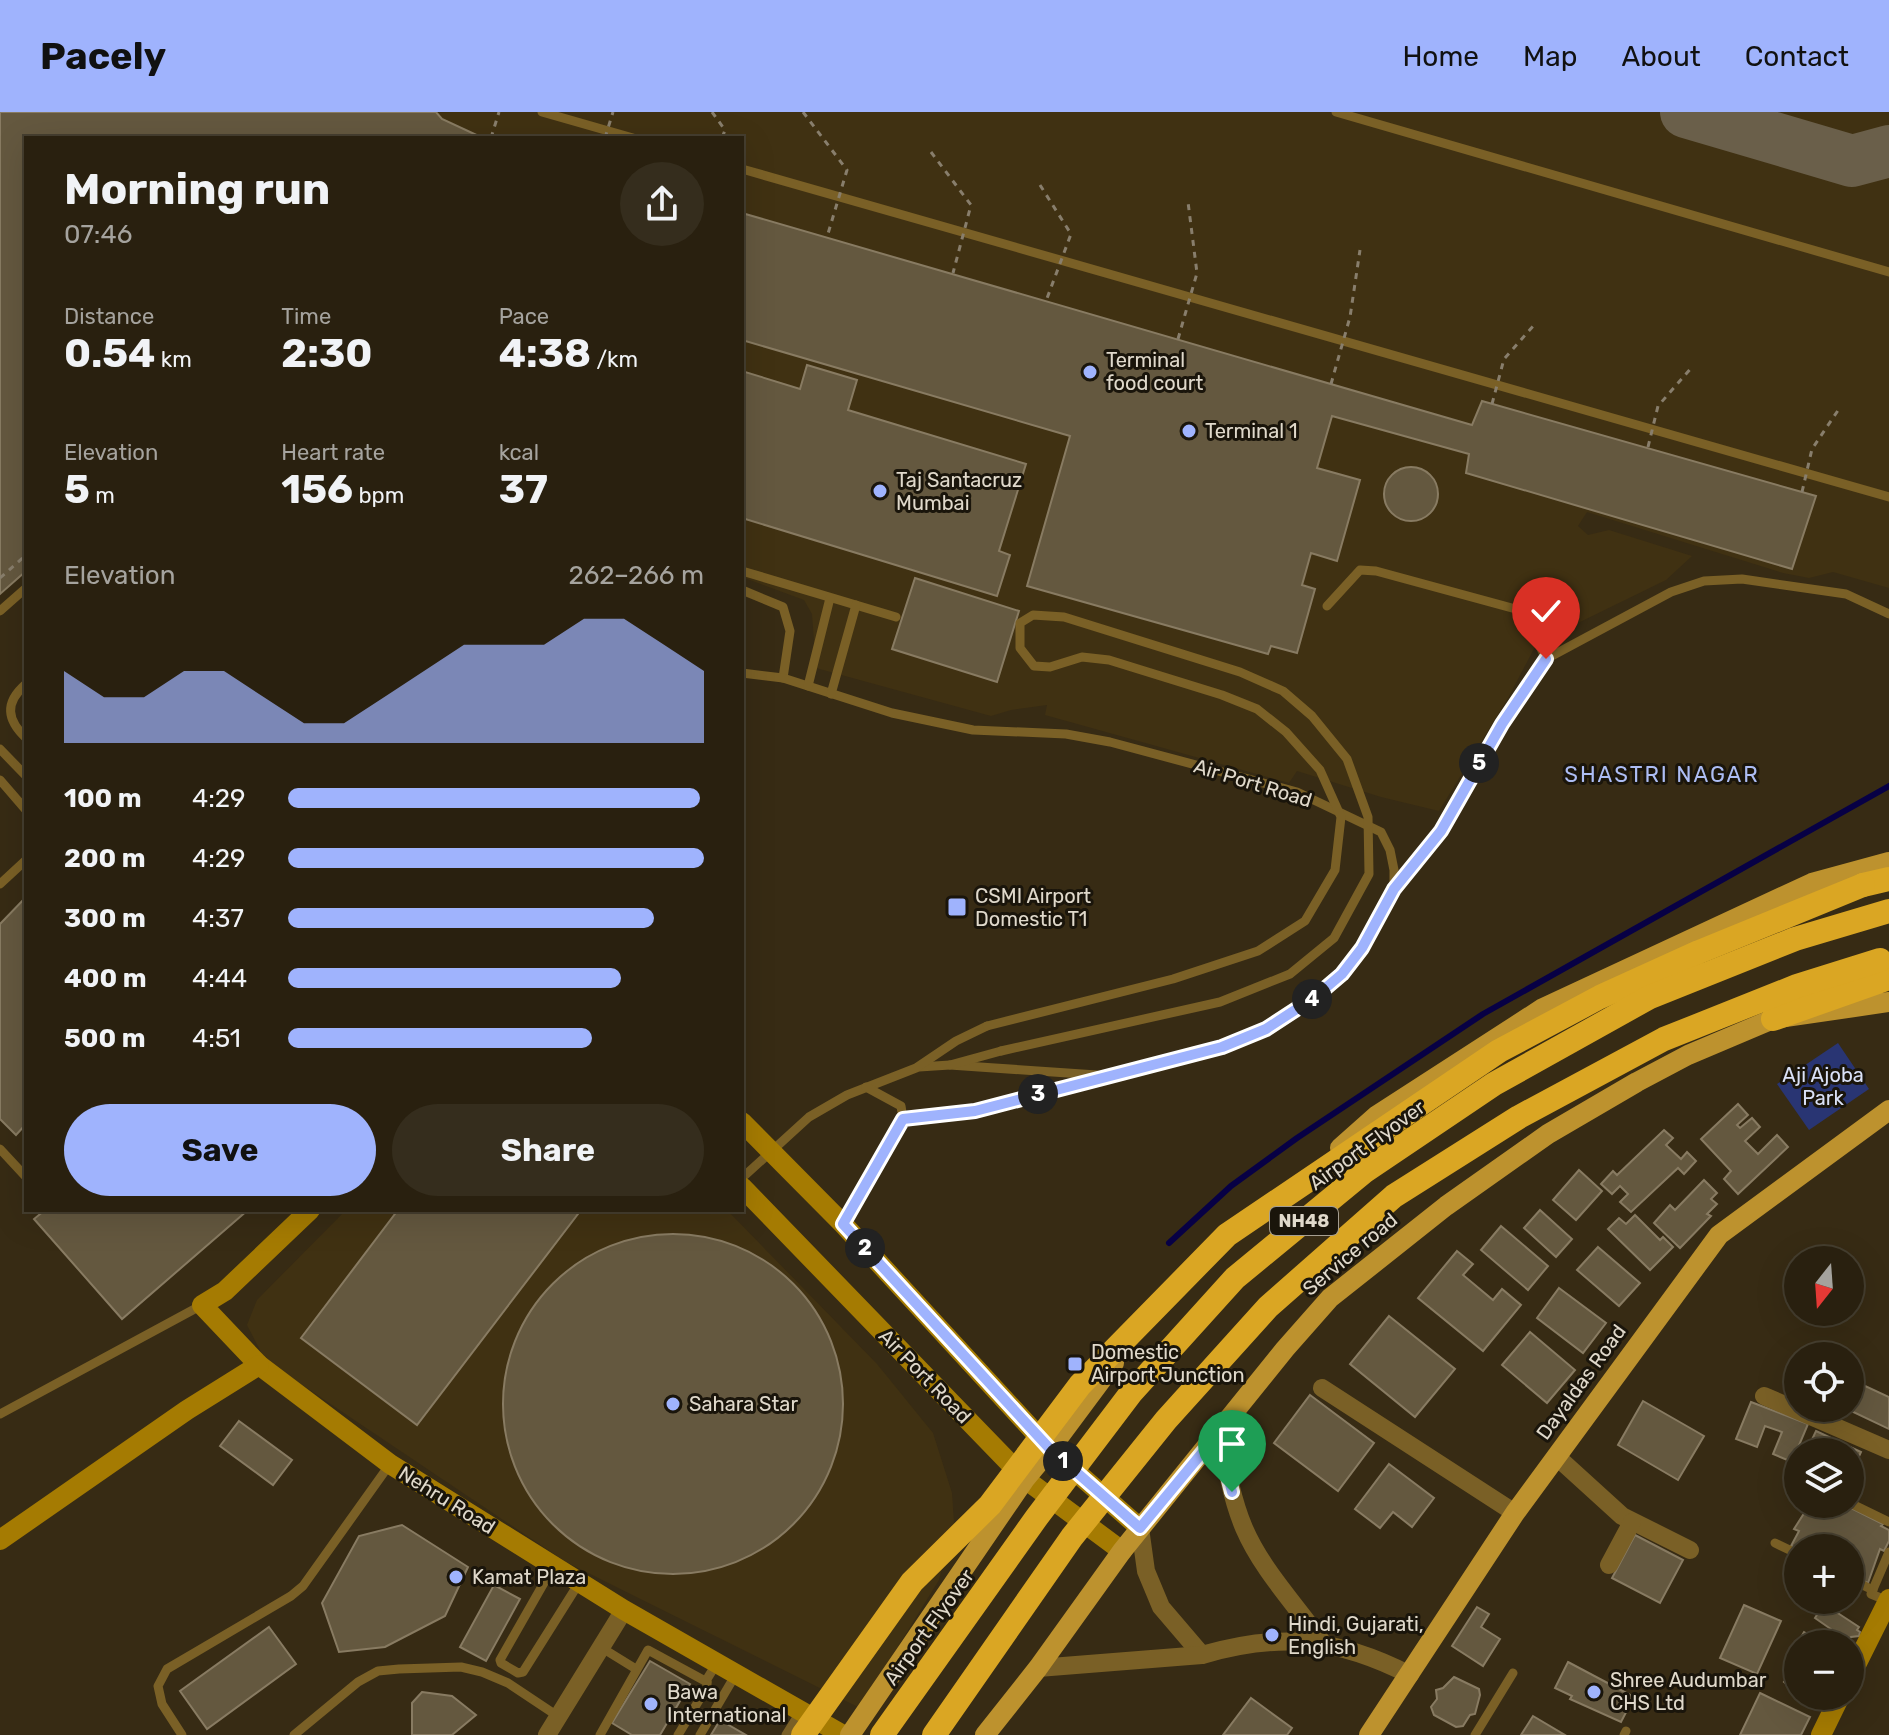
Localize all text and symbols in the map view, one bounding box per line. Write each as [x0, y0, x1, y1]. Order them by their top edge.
text: Pacely [40, 33, 166, 79]
text: Home [1402, 40, 1479, 73]
text: Map [1523, 40, 1577, 73]
text: About [1621, 40, 1701, 73]
text: Contact [1745, 40, 1849, 73]
button: share [620, 162, 704, 246]
text: Morning run [64, 163, 330, 215]
text: 07:46 [64, 219, 132, 250]
text: Distance [64, 303, 154, 330]
text: Time [281, 303, 331, 330]
text: Pace [499, 303, 549, 330]
text: 0.54 [64, 330, 155, 377]
text: 2:30 [281, 330, 373, 377]
text: 4:38 [499, 330, 591, 377]
text: km [155, 346, 192, 373]
text: /km [591, 346, 638, 373]
place label: Terminal food court [1106, 348, 1203, 395]
marker: Terminal food court [1081, 363, 1099, 381]
place label: Terminal 1 [1205, 419, 1298, 443]
marker: Terminal 1 [1180, 422, 1198, 440]
text: Elevation [64, 439, 158, 466]
text: Heart rate [281, 439, 385, 466]
text: kcal [499, 439, 539, 466]
text: 5 [64, 466, 90, 513]
text: 156 [281, 466, 353, 513]
text: 37 [499, 466, 548, 513]
place label: Taj Santacruz Mumbai [896, 468, 1022, 515]
text: m [90, 482, 115, 509]
text: bpm [353, 482, 404, 509]
marker: Taj Santacruz Mumbai [871, 482, 889, 500]
text: Elevation [64, 560, 175, 591]
text: 262–266 m [568, 560, 704, 591]
pin [1512, 577, 1580, 659]
icon: check [1524, 589, 1568, 633]
pin: 5 [1459, 743, 1499, 783]
text: 5 [1472, 749, 1486, 776]
street label: Air Port Road [1191, 754, 1315, 812]
district label: SHASTRI NAGAR [1564, 761, 1760, 788]
text: 100 m [64, 783, 142, 814]
text: 4:29 [192, 783, 245, 814]
text: 200 m [64, 843, 146, 874]
text: 4:29 [192, 843, 245, 874]
place label: CSMI Airport Domestic T1 [975, 884, 1091, 931]
marker: CSMI Airport Domestic T1 [946, 896, 968, 918]
text: 300 m [64, 903, 146, 934]
text: 4:37 [192, 903, 244, 934]
text: 400 m [64, 963, 146, 994]
text: 4:44 [192, 963, 247, 994]
pin: 4 [1292, 979, 1332, 1019]
text: 4 [1304, 985, 1320, 1012]
text: 500 m [64, 1023, 146, 1054]
text: 4:51 [192, 1023, 241, 1054]
park label: Aji Ajoba Park [1782, 1063, 1864, 1110]
pin: 3 [1018, 1074, 1058, 1114]
text: 3 [1031, 1080, 1045, 1107]
street label: Airport Flyover [1304, 1095, 1430, 1195]
button: Save [64, 1104, 376, 1196]
button: Share [392, 1104, 704, 1196]
road number: NH48 [1270, 1207, 1338, 1235]
street label: Service road [1298, 1207, 1402, 1301]
pin: 2 [845, 1228, 885, 1268]
text: 2 [858, 1234, 872, 1261]
north arrow [1784, 1246, 1864, 1326]
map controls [1784, 1246, 1864, 1710]
street label: Dayaldas Road [1531, 1320, 1631, 1444]
street label: Air Port Road [874, 1324, 976, 1428]
place label: Domestic Airport Junction [1091, 1340, 1245, 1387]
button: locate [1784, 1342, 1864, 1422]
marker: Domestic Airport Junction [1066, 1355, 1084, 1373]
place label: Sahara Star [689, 1392, 798, 1416]
marker: Sahara Star [664, 1395, 682, 1413]
pin [1198, 1410, 1266, 1492]
icon: arrive [1210, 1422, 1254, 1466]
button: layers [1784, 1438, 1864, 1518]
pin: 1 [1043, 1441, 1083, 1481]
text: 1 [1058, 1447, 1068, 1474]
street label: Nehru Road [394, 1461, 500, 1539]
button: + [1784, 1534, 1864, 1614]
street label: Airport Flyover [879, 1564, 979, 1690]
place label: Kamat Plaza [472, 1565, 586, 1589]
marker: Kamat Plaza [447, 1568, 465, 1586]
place label: Hindi, Gujarati, English [1288, 1612, 1424, 1659]
marker: Hindi, Gujarati, English [1263, 1626, 1281, 1644]
button: − [1784, 1630, 1864, 1710]
place label: Shree Audumbar CHS Ltd [1610, 1668, 1767, 1715]
place label: Bawa International [667, 1680, 786, 1727]
marker: Shree Audumbar CHS Ltd [1585, 1683, 1603, 1701]
marker: Bawa International [642, 1695, 660, 1713]

